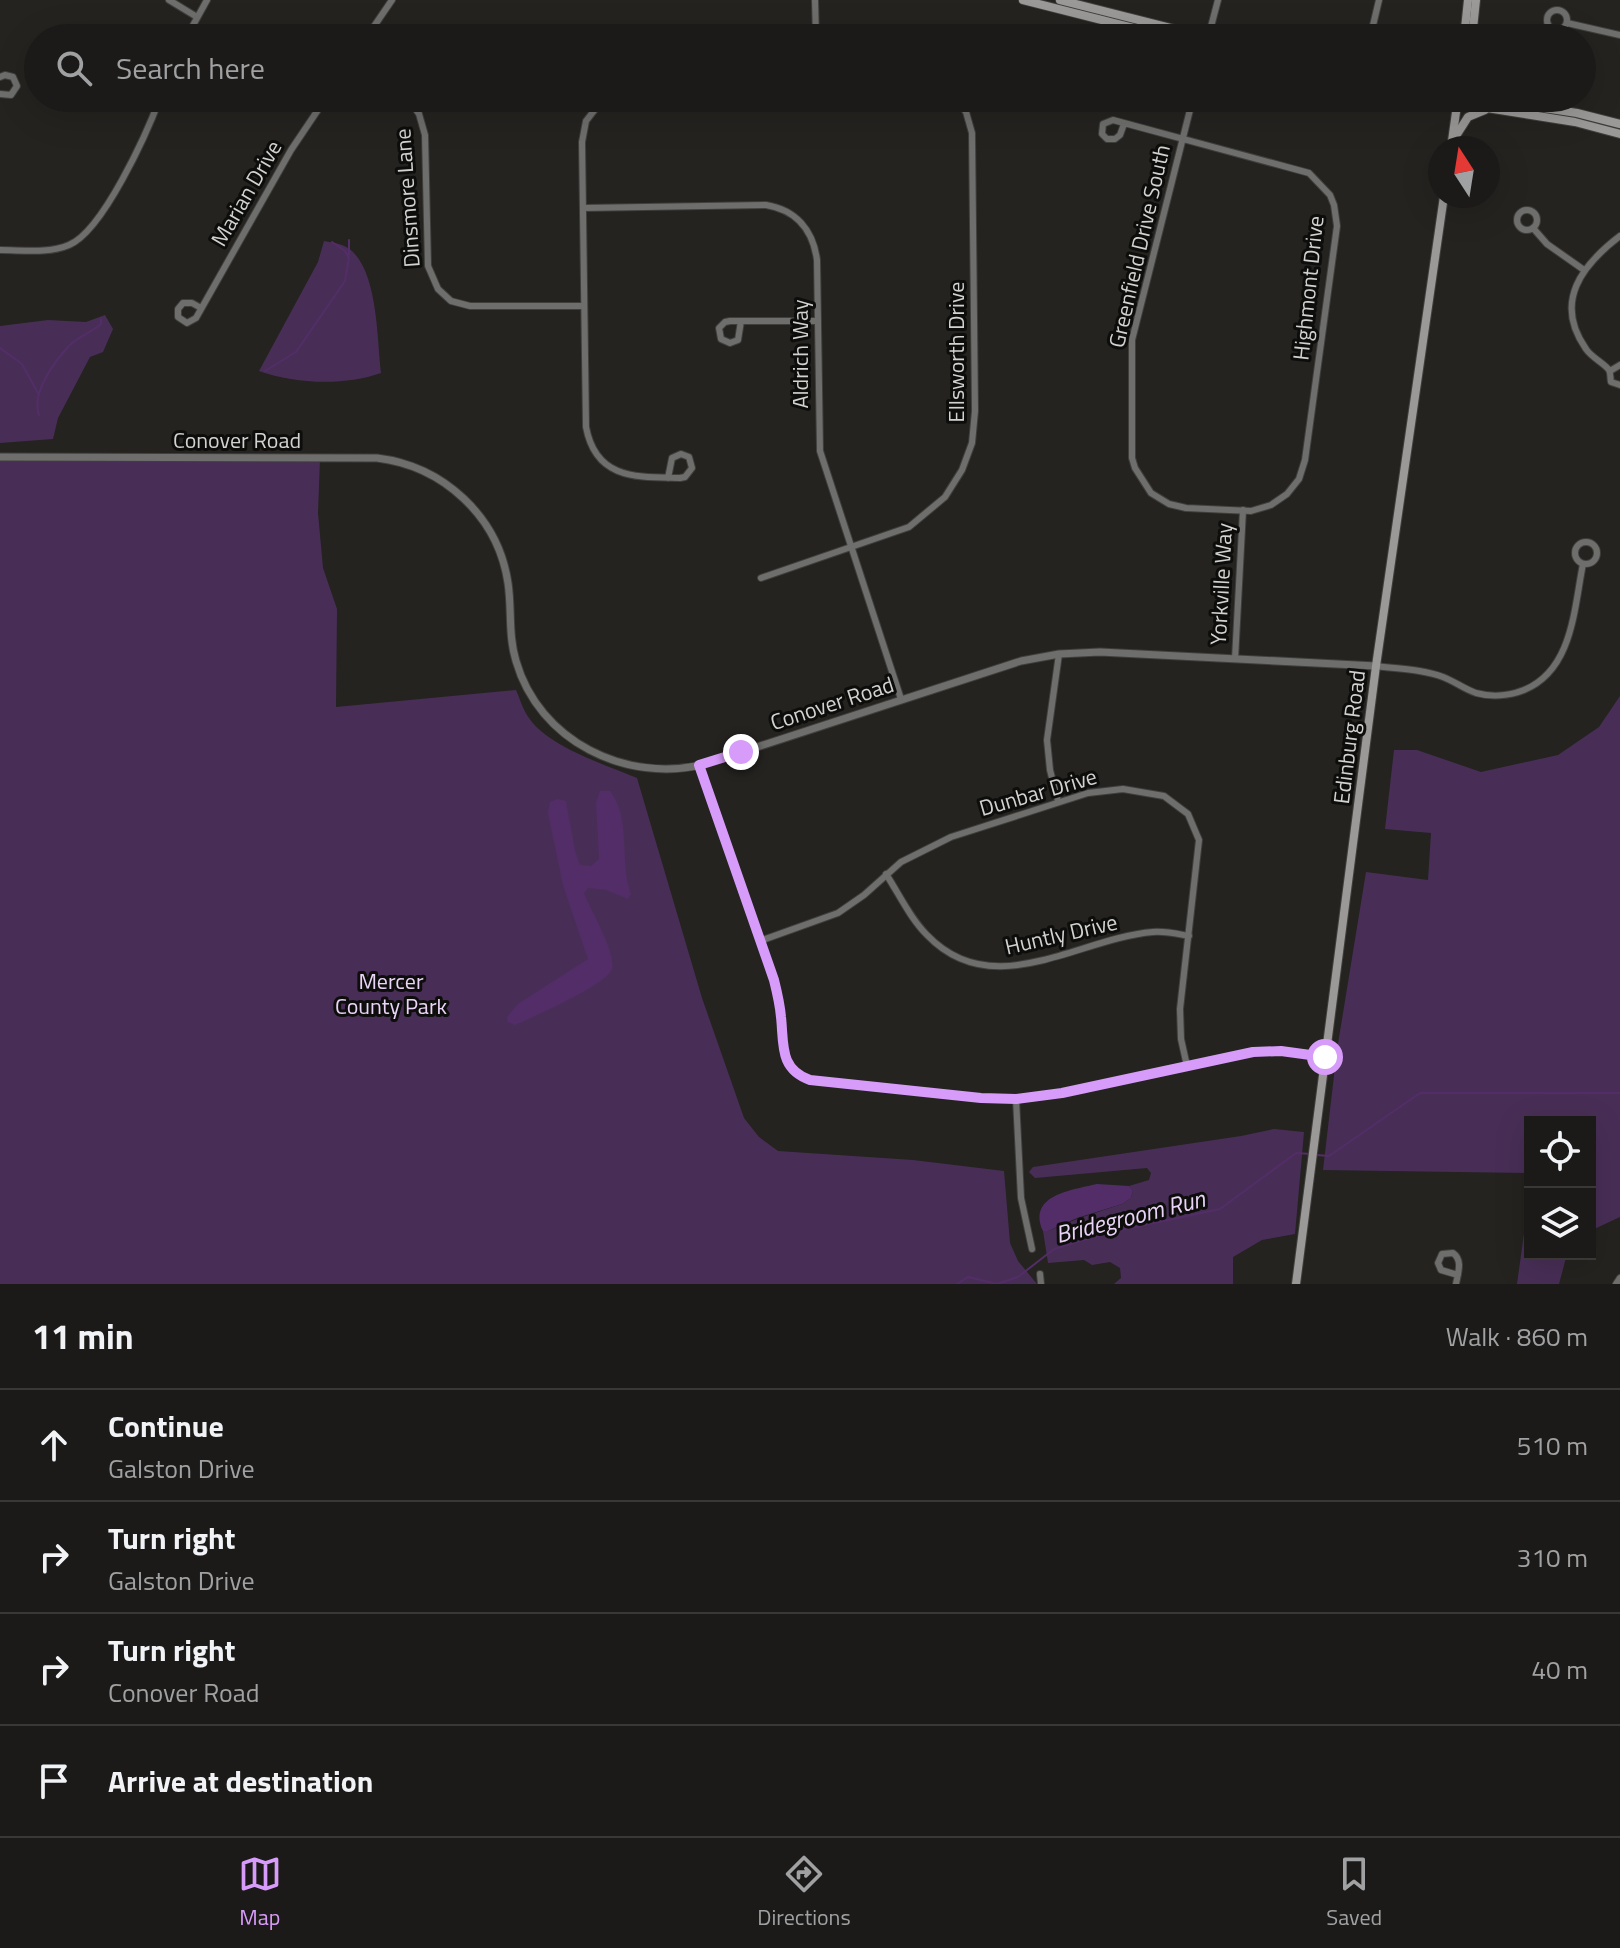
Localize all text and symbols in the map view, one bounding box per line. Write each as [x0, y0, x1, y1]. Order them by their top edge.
search box [24, 24, 1596, 112]
text: Search here [116, 45, 265, 91]
icon: search [52, 46, 96, 90]
street label: Dinsmore Lane [385, 128, 429, 268]
street label: Marian Drive [202, 134, 290, 252]
north arrow [1428, 136, 1500, 208]
street label: Greenfield Drive South [1099, 141, 1179, 351]
street label: Highmont Drive [1284, 214, 1332, 362]
street label: Ellsworth Drive [939, 282, 973, 422]
street label: Aldrich Way [783, 299, 817, 409]
street label: Conover Road [173, 423, 301, 457]
street label: Yorkville Way [1201, 522, 1241, 646]
street label: Conover Road [766, 667, 898, 739]
street label: Edinburg Road [1324, 668, 1374, 806]
route end [723, 734, 759, 770]
street label: Dunbar Drive [975, 759, 1101, 825]
street label: Huntly Drive [1001, 905, 1121, 963]
park label: Mercer County Park [335, 964, 448, 1023]
route start [1307, 1039, 1343, 1075]
map controls [1524, 1116, 1596, 1260]
button: locate [1524, 1116, 1596, 1188]
water label: Bridegroom Run [1051, 1180, 1210, 1252]
button: layers [1524, 1188, 1596, 1260]
text: 11 min [32, 1310, 134, 1362]
text: Walk · 860 m [1446, 1317, 1588, 1356]
text: Continue [108, 1403, 224, 1449]
icon: ahead [32, 1423, 76, 1467]
text: 510 m [1517, 1426, 1588, 1465]
text: Galston Drive [108, 1449, 255, 1488]
text: Turn right [108, 1515, 236, 1561]
icon: right [32, 1535, 76, 1579]
text: 310 m [1517, 1538, 1588, 1577]
text: Galston Drive [108, 1561, 255, 1600]
text: Turn right [108, 1627, 236, 1673]
icon: right [32, 1647, 76, 1691]
text: 40 m [1531, 1650, 1588, 1689]
text: Conover Road [108, 1673, 259, 1712]
text: Arrive at destination [108, 1758, 373, 1804]
icon: arrive [32, 1759, 76, 1803]
tab: Map [238, 1852, 282, 1934]
tab: Directions [757, 1852, 851, 1934]
tab: Saved [1326, 1852, 1382, 1934]

